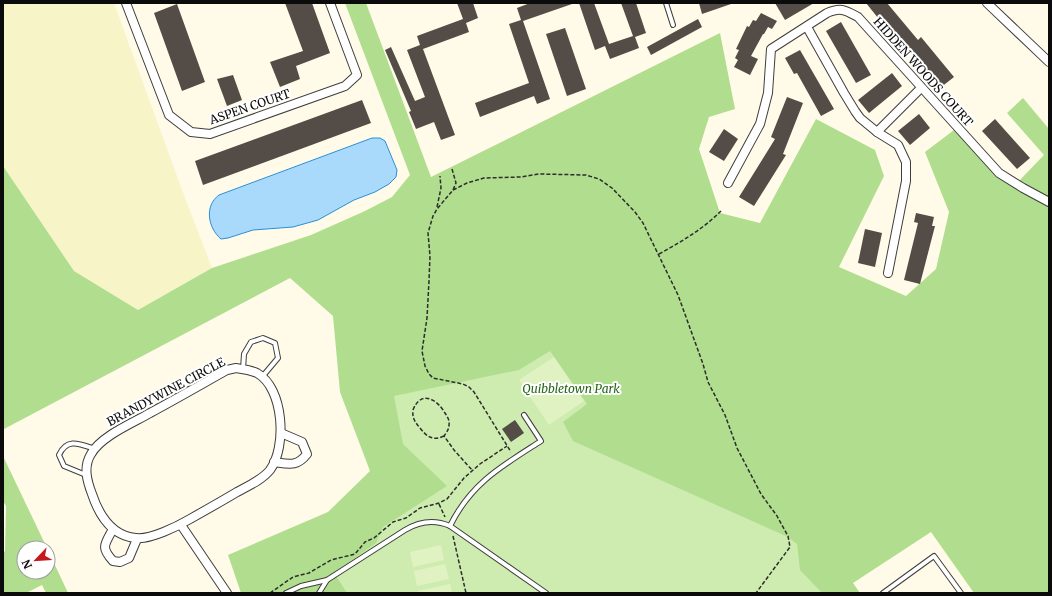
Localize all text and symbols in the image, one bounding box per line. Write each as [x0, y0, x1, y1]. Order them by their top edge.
street label: HIDDEN WOODS COURT [870, 14, 977, 130]
street label: ASPEN COURT [206, 85, 293, 128]
street label: BRANDYWINE CIRCLE [104, 354, 228, 429]
park label: Quibbletown Park [522, 381, 620, 396]
north arrow [16, 540, 56, 580]
text: N [19, 557, 35, 571]

